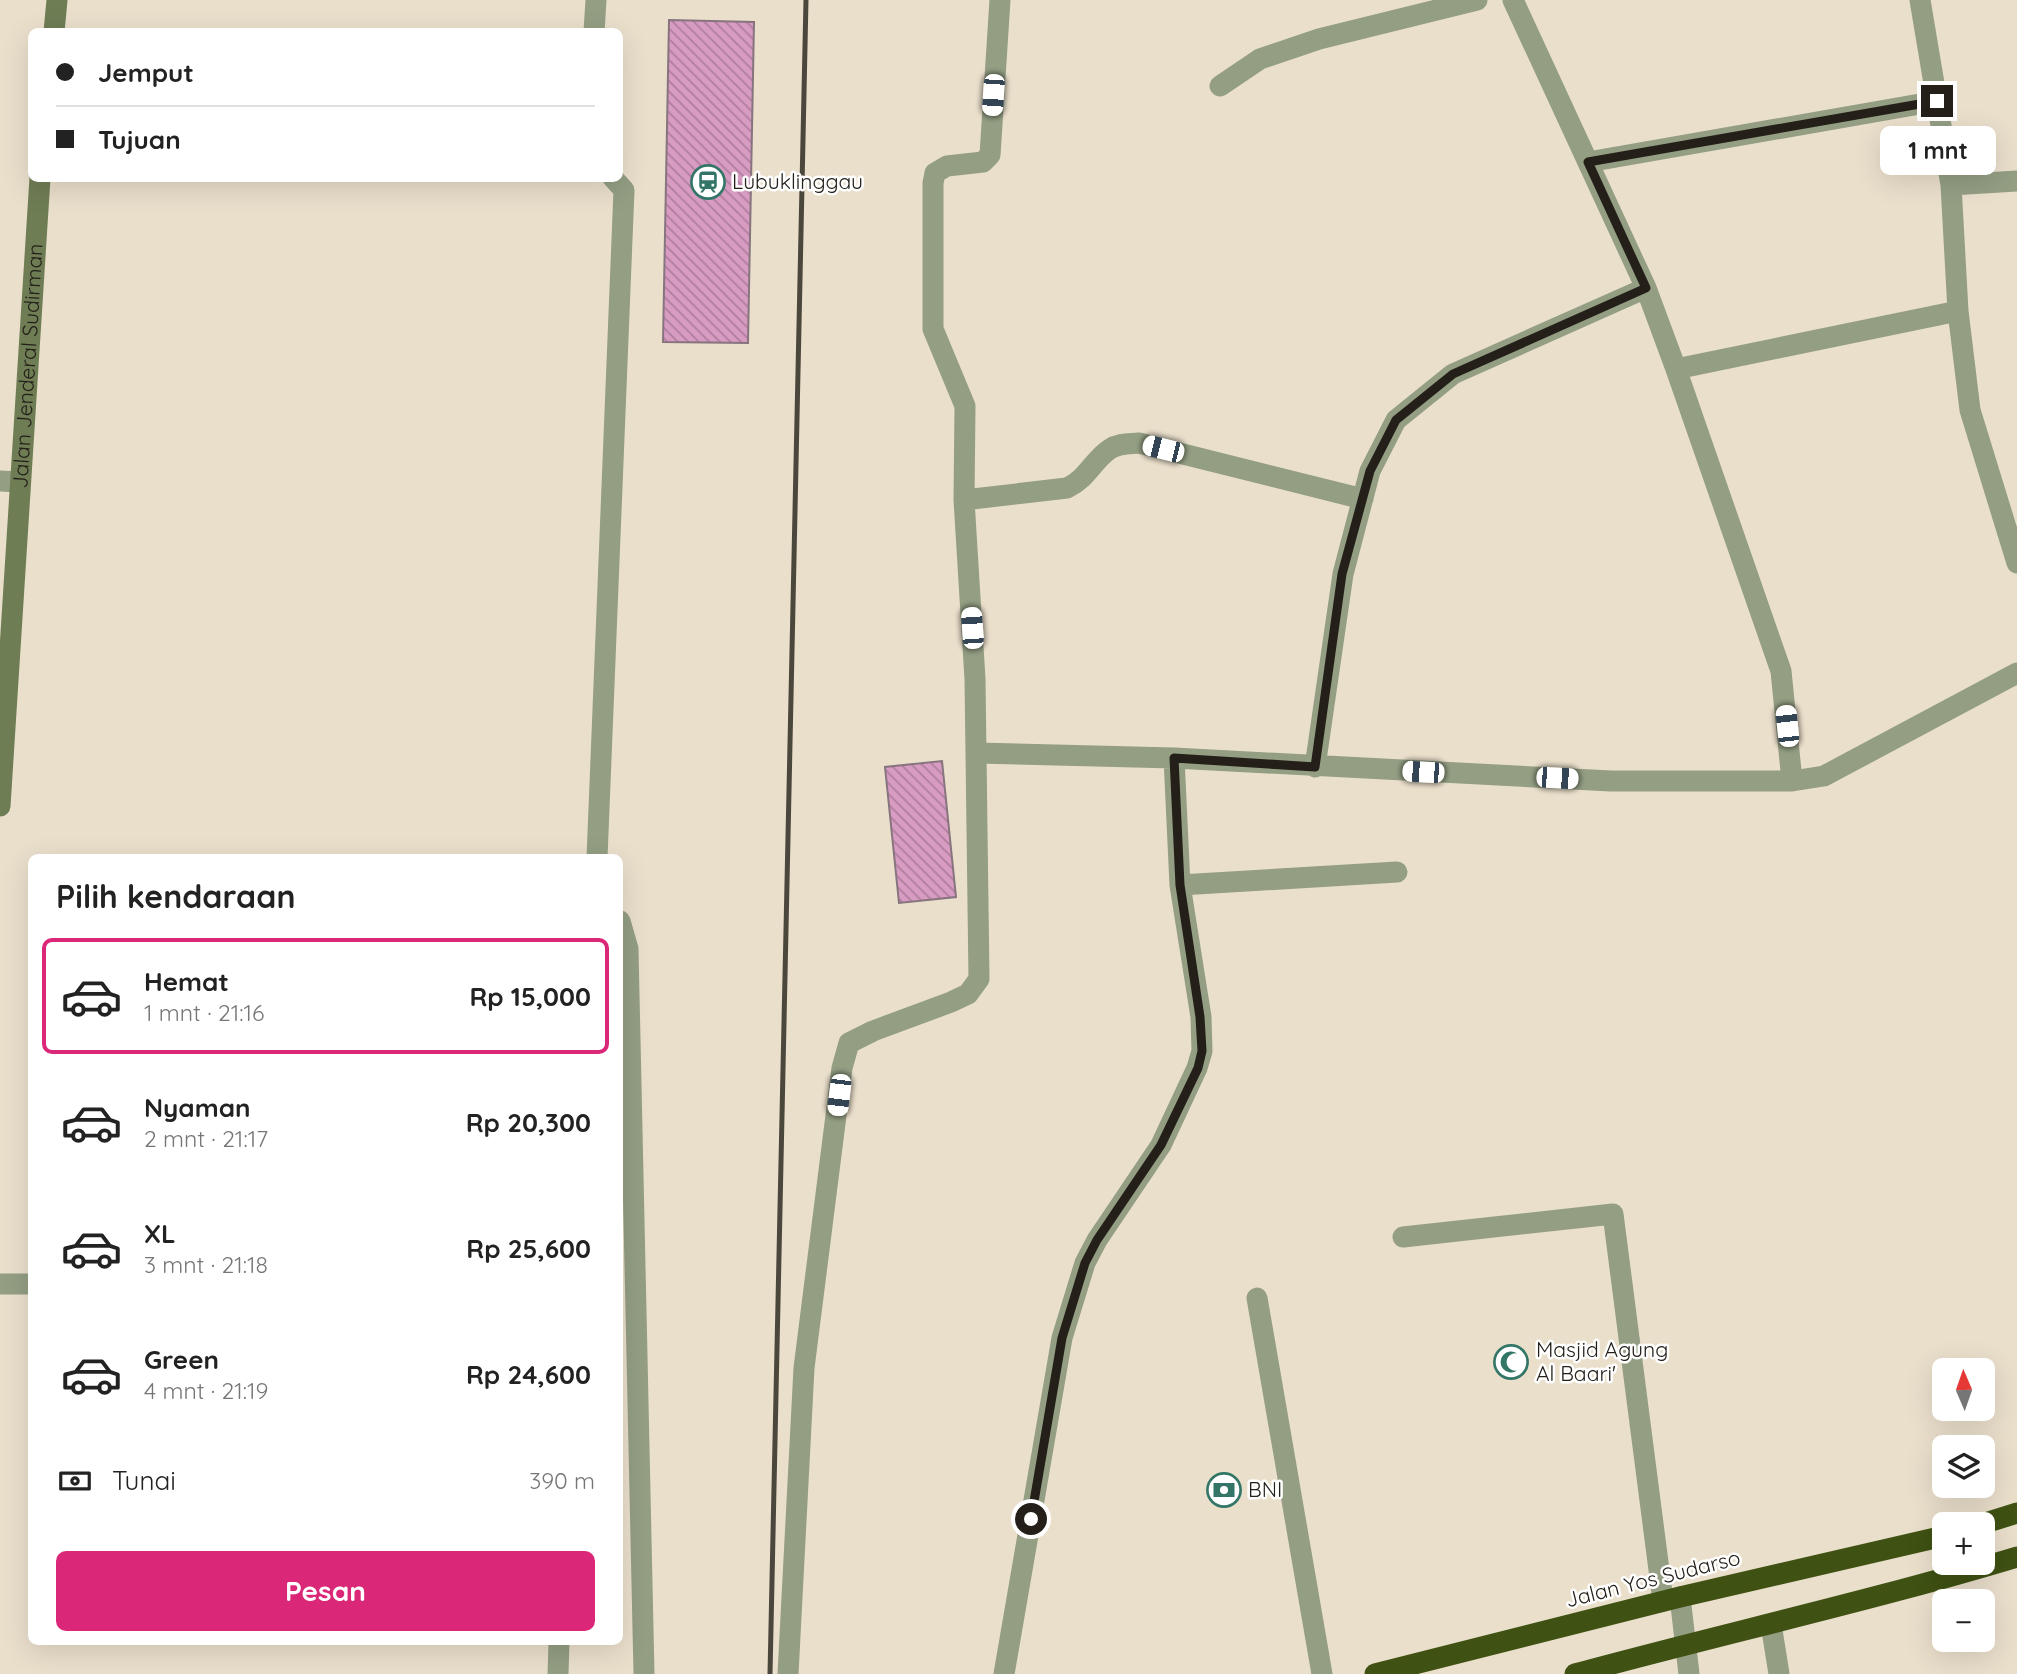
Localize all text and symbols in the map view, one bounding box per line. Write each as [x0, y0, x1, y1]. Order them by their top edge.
text: Jemput [98, 56, 194, 89]
car [982, 73, 1005, 117]
route end [1921, 85, 1953, 117]
text: Tujuan [98, 123, 181, 156]
callout: 1 mnt [1879, 126, 1995, 174]
text: 1 mnt [1908, 136, 1968, 165]
station icon: Lubuklinggau [689, 163, 727, 201]
place label: Lubuklinggau [732, 168, 863, 194]
street label: Jalan Jenderal Sudirman [6, 243, 48, 489]
car [1141, 434, 1186, 464]
car [961, 606, 984, 650]
car [1775, 704, 1800, 748]
car [1402, 760, 1445, 784]
car [1536, 766, 1579, 790]
text: Pilih kendaraan [56, 876, 296, 916]
icon: car [60, 965, 123, 1028]
text: Hemat [144, 965, 229, 998]
text: Rp 15,000 [469, 980, 591, 1013]
text: 1 mnt · 21:16 [144, 998, 264, 1027]
car [827, 1073, 852, 1117]
icon: car [60, 1091, 123, 1154]
text: Nyaman [144, 1091, 251, 1124]
text: Rp 20,300 [466, 1106, 591, 1139]
text: 2 mnt · 21:17 [144, 1124, 268, 1153]
icon: car [60, 1217, 123, 1280]
text: XL [144, 1217, 176, 1250]
text: Rp 25,600 [466, 1232, 591, 1265]
text: 3 mnt · 21:18 [144, 1250, 268, 1279]
place label: Masjid Agung Al Baari' [1536, 1336, 1668, 1386]
icon: car [60, 1343, 123, 1406]
text: Green [144, 1343, 219, 1376]
mosque icon: Masjid Agung Al Baari' [1492, 1343, 1530, 1381]
text: Rp 24,600 [466, 1358, 591, 1391]
north arrow [1932, 1358, 1995, 1421]
map controls [1932, 1358, 1995, 1652]
text: 4 mnt · 21:19 [144, 1376, 268, 1405]
button: layers [1932, 1435, 1995, 1498]
icon: cash [56, 1462, 94, 1500]
text: Tunai [112, 1464, 176, 1497]
text: 390 m [529, 1466, 595, 1495]
bank icon: BNI [1205, 1471, 1243, 1509]
place label: BNI [1248, 1476, 1282, 1502]
route start [1015, 1503, 1047, 1535]
button: + [1932, 1512, 1995, 1575]
street label: Jalan Yos Sudarso [1563, 1544, 1743, 1612]
button: Pesan [56, 1551, 595, 1631]
button: − [1932, 1589, 1995, 1652]

